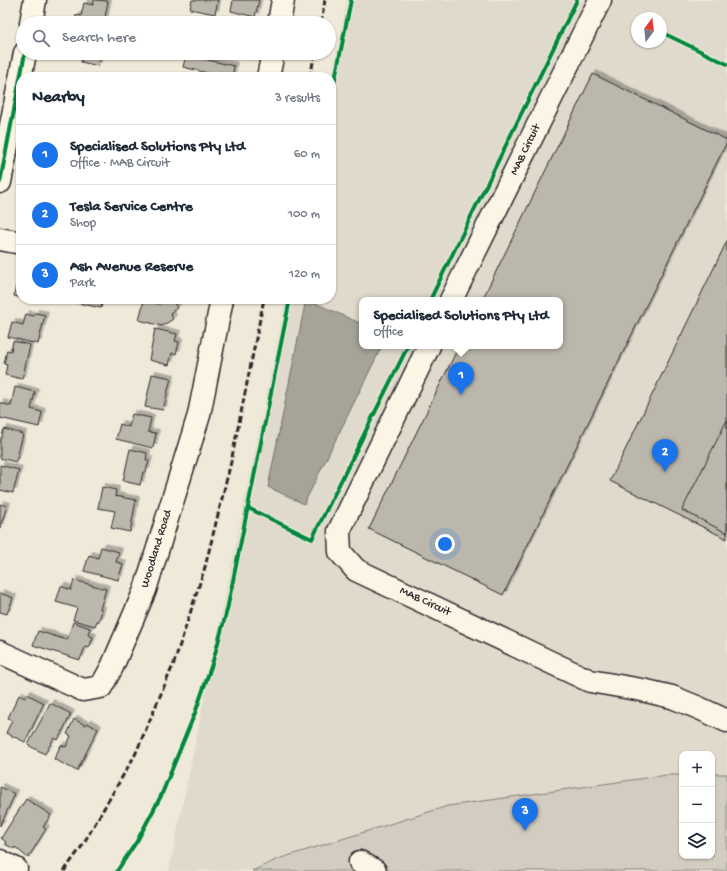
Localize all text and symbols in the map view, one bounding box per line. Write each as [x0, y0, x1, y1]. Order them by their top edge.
north arrow [631, 12, 667, 48]
search box [16, 16, 336, 60]
icon: search [30, 27, 52, 49]
text: Search here [62, 29, 136, 47]
text: Nearby [32, 88, 85, 108]
text: 3 results [275, 91, 320, 106]
street label: MAB Circuit [508, 121, 545, 178]
text: Specialised Solutions Pty Ltd [70, 138, 245, 156]
text: 1 [42, 147, 48, 162]
text: 60 m [294, 147, 320, 162]
text: Office · MAB Circuit [70, 156, 170, 171]
text: Tesla Service Centre [70, 198, 193, 216]
text: 2 [42, 207, 48, 222]
text: 100 m [288, 207, 320, 222]
text: Shop [70, 216, 96, 231]
text: Ash Avenue Reserve [70, 258, 193, 276]
text: 3 [42, 267, 48, 282]
text: 120 m [289, 267, 320, 282]
text: Park [70, 276, 95, 291]
popup [359, 297, 563, 349]
text: Specialised Solutions Pty Ltd [373, 307, 549, 325]
text: Office [373, 325, 403, 340]
pin: 1 [448, 362, 474, 395]
pin: 2 [652, 439, 678, 472]
street label: Woodland Road [138, 507, 176, 590]
your location [435, 534, 455, 554]
street label: MAB Circuit [397, 584, 454, 620]
map controls [679, 751, 715, 859]
button: + [679, 751, 715, 787]
button: − [679, 787, 715, 823]
pin: 3 [512, 798, 538, 831]
button: layers [679, 823, 715, 859]

